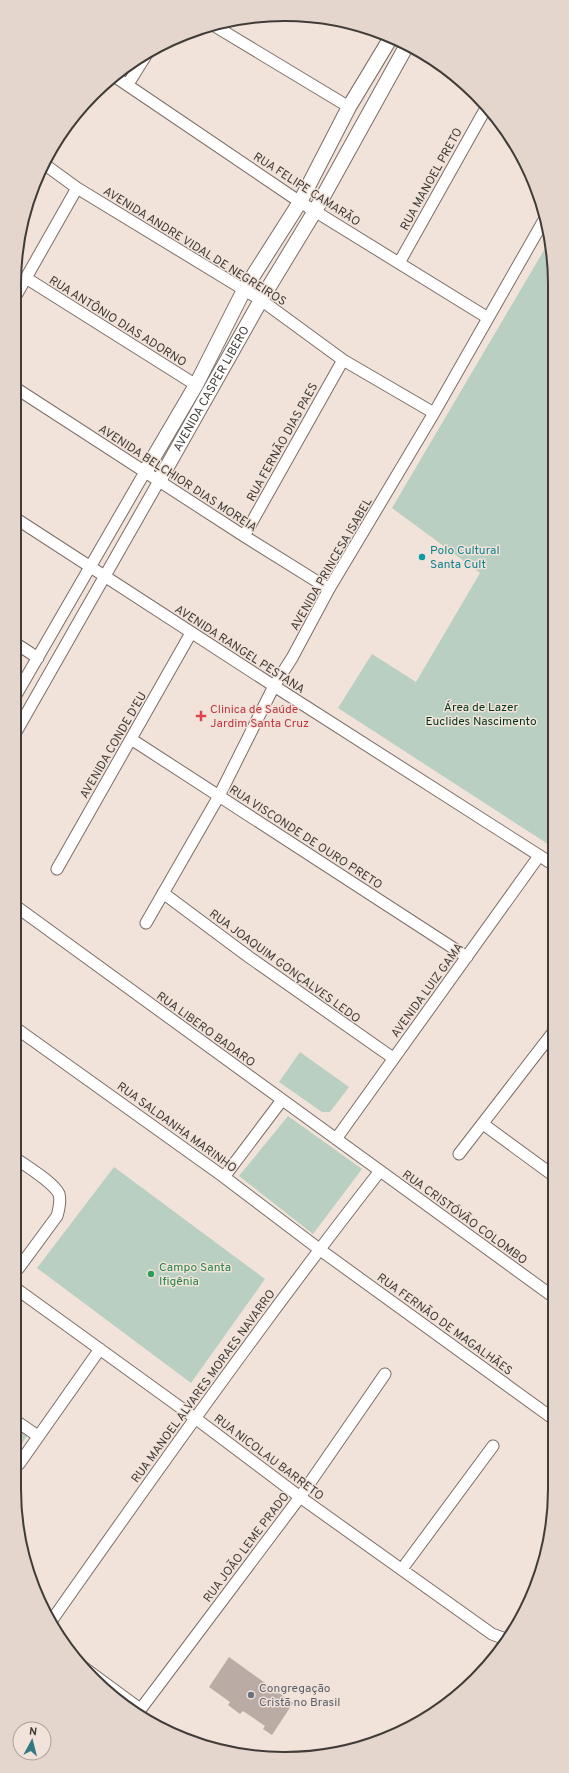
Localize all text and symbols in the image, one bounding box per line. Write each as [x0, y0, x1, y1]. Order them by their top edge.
street label: RUA MANOEL PRETO [397, 125, 467, 234]
street label: RUA FELIPE CAMARÃO [250, 149, 363, 231]
street label: AVENIDA ANDRE VIDAL DE NEGREIROS [100, 184, 289, 310]
street label: RUA ANTÔNIO DIAS ADORNO [46, 273, 189, 371]
street label: AVENIDA CASPER LIBERO [170, 323, 254, 455]
street label: RUA FERNÃO DIAS PAES [244, 380, 322, 505]
street label: AVENIDA BELCHIOR DIAS MOREIA [95, 421, 260, 536]
street label: AVENIDA PRINCESA ISABEL [287, 495, 377, 634]
place label: Polo Cultural Santa Cult [430, 543, 500, 573]
marker: Polo Cultural Santa Cult [417, 552, 427, 562]
street label: AVENIDA RANGEL PESTANA [171, 602, 308, 698]
street label: AVENIDA CONDE D'EU [77, 689, 151, 802]
park label: Área de Lazer Euclides Nascimento [425, 700, 537, 730]
place label: Clinica de Saúde Jardim Santa Cruz [210, 702, 309, 732]
marker: Clinica de Saúde Jardim Santa Cruz [195, 710, 207, 722]
street label: RUA VISCONDE DE OURO PRETO [226, 782, 385, 893]
street label: RUA JOAQUIM GONÇALVES LEDO [206, 906, 363, 1027]
street label: AVENIDA LUIZ GAMA [388, 940, 468, 1041]
street label: RUA LIBERO BADARO [153, 989, 258, 1071]
street label: RUA SALDANHA MARINHO [113, 1079, 240, 1177]
street label: RUA CRISTÓVÃO COLOMBO [399, 1167, 530, 1269]
place label: Campo Santa Ifigênia [159, 1260, 231, 1290]
marker: Campo Santa Ifigênia [146, 1269, 156, 1279]
street label: RUA FERNÃO DE MAGALHÃES [373, 1270, 515, 1379]
street label: RUA MANOEL ALVARES MORAES NAVARRO [128, 1287, 279, 1487]
street label: RUA NICOLAU BARRETO [210, 1411, 327, 1504]
street label: RUA JOÃO LEME PRADO [200, 1489, 293, 1606]
place label: Congregação Cristã no Brasil [259, 1681, 340, 1711]
marker: Congregação Cristã no Brasil [246, 1690, 256, 1700]
north arrow [12, 1721, 52, 1761]
text: N [28, 1725, 38, 1739]

